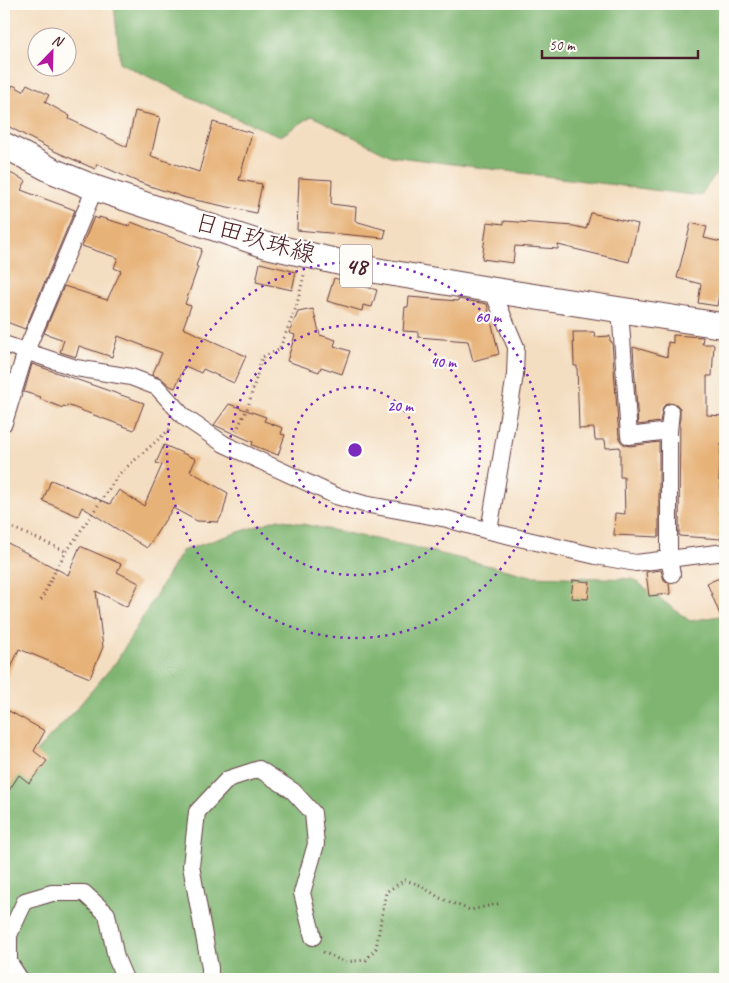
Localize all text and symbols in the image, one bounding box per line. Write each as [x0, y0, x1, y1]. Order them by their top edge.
north arrow [28, 28, 78, 78]
scale bar [542, 28, 698, 60]
text: N [50, 31, 66, 51]
text: 50 m [549, 36, 576, 55]
street label: 日田玖珠線 [191, 205, 319, 271]
road number: 48 [340, 245, 372, 288]
text: 60 m [475, 308, 502, 327]
text: 40 m [430, 353, 457, 372]
text: 20 m [387, 397, 414, 416]
centre of rings [346, 441, 364, 459]

